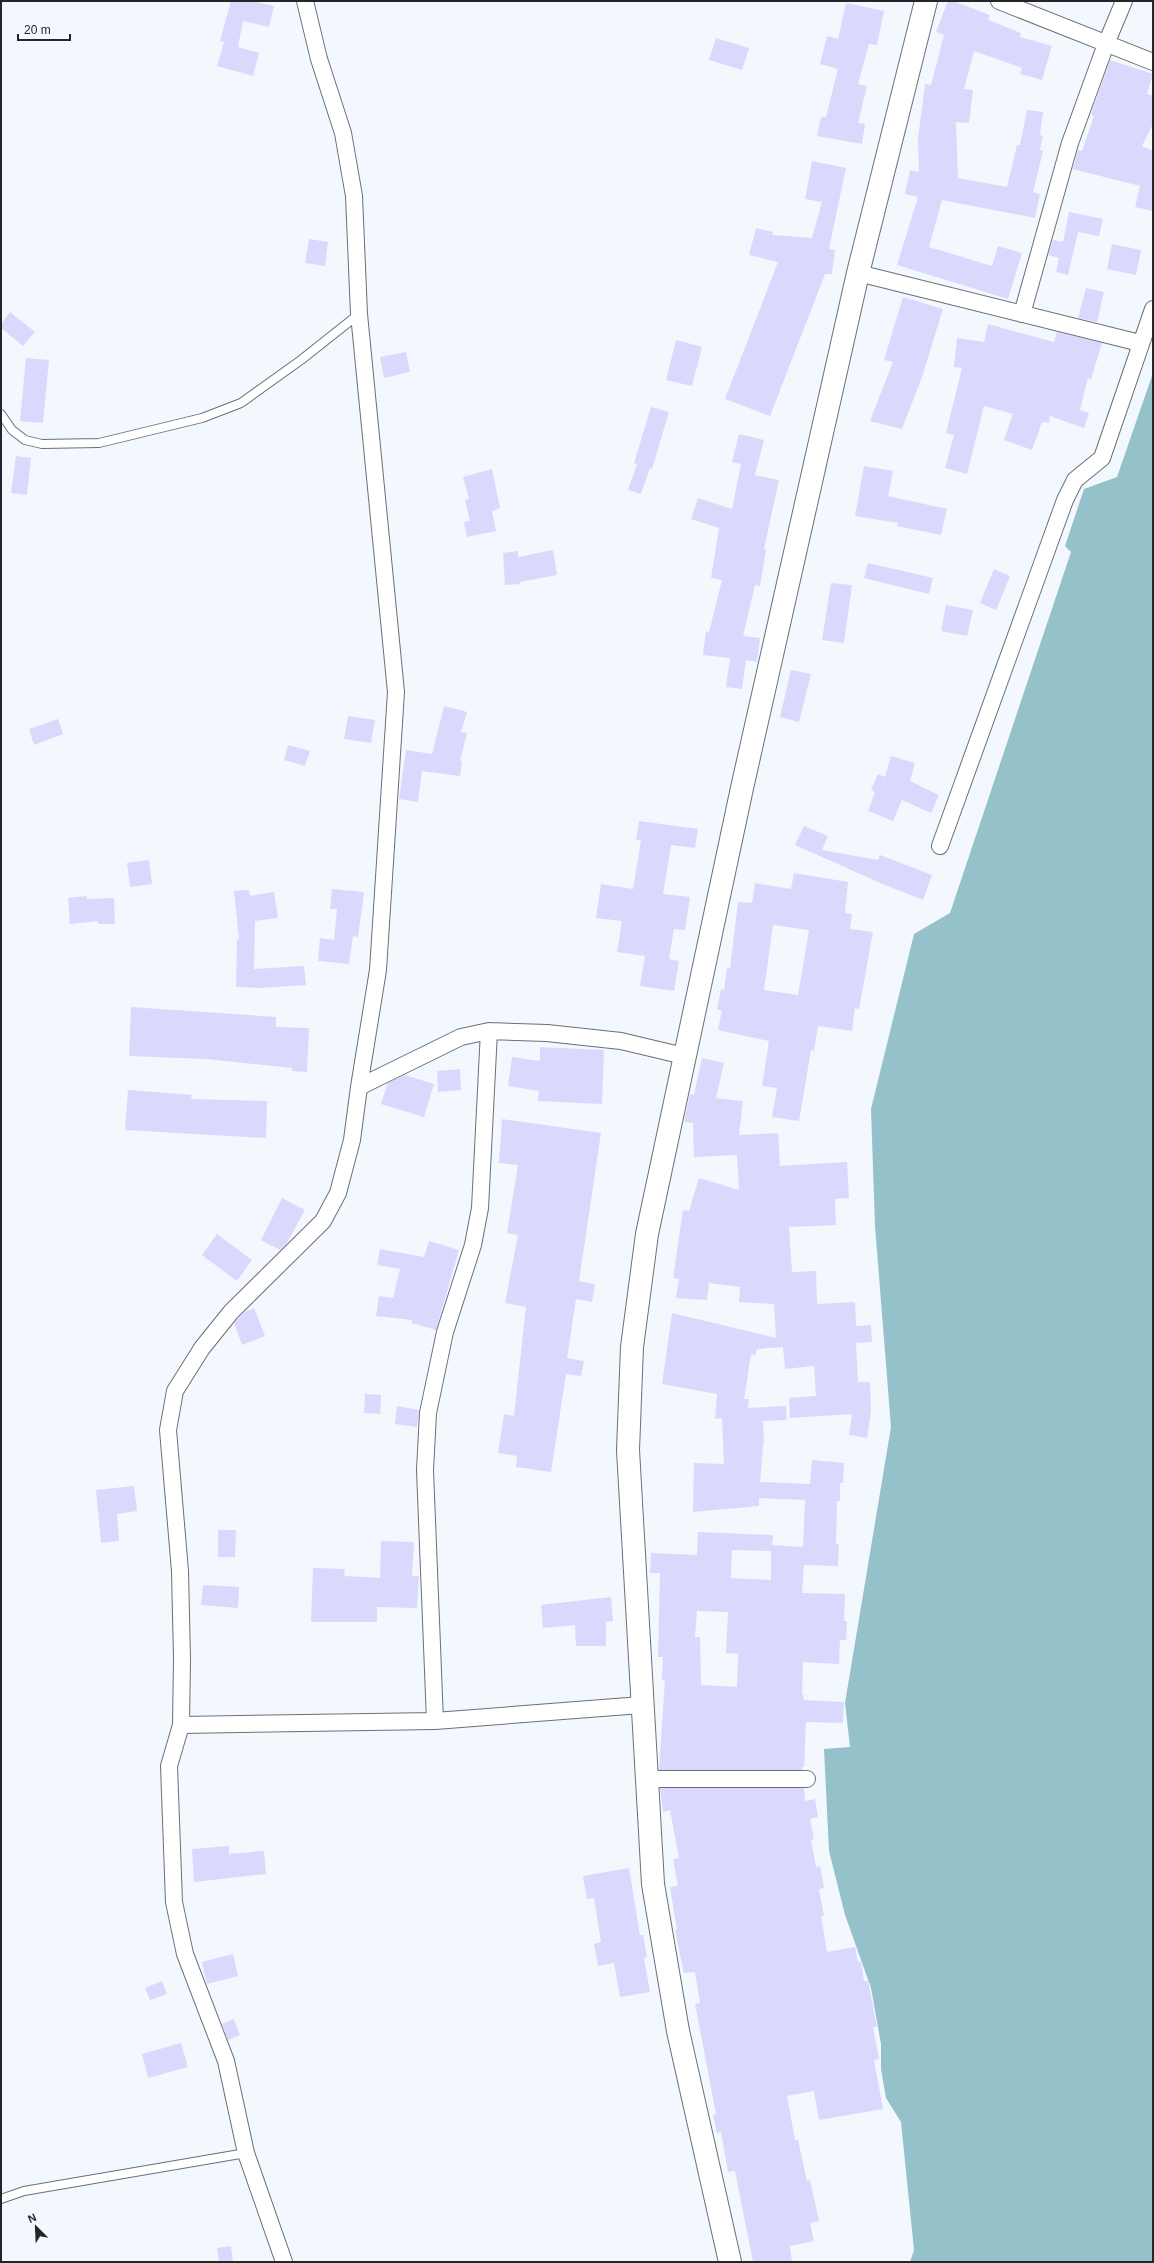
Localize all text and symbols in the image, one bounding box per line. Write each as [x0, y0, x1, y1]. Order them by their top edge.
scale bar [18, 16, 70, 42]
text: 20 m [24, 23, 51, 37]
north arrow [16, 2207, 56, 2247]
text: N [26, 2211, 38, 2225]

